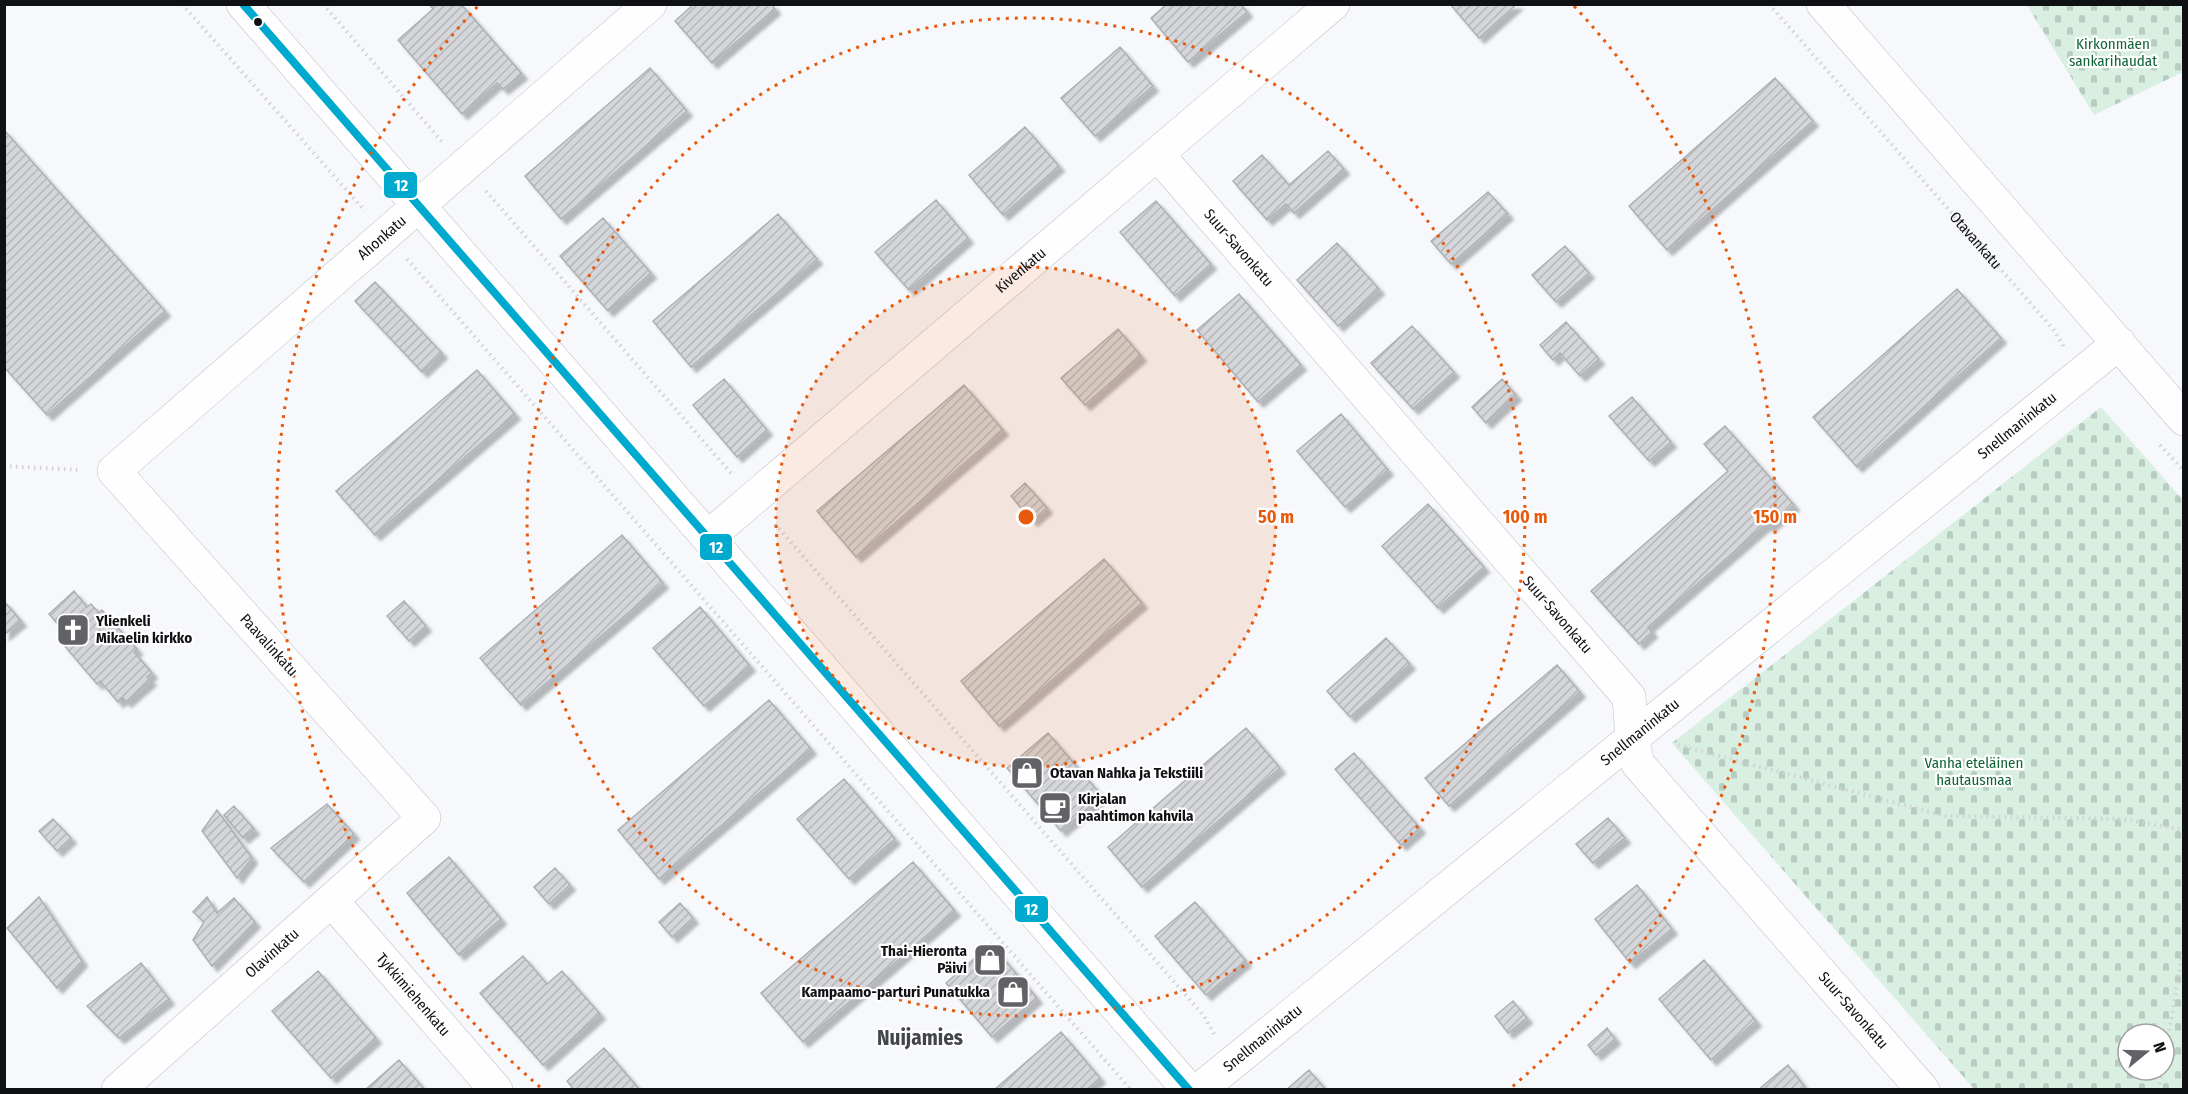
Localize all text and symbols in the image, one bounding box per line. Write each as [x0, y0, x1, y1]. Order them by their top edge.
unlabelled marker [252, 16, 264, 28]
park label: Kirkonmäen sankarihaudat [2069, 35, 2157, 70]
line badge: 12 [383, 171, 418, 199]
text: 12 [394, 176, 409, 195]
street label: Suur-Savonkatu [1200, 205, 1277, 290]
street label: Otavankatu [1946, 208, 2005, 273]
street label: Ahonkatu [354, 212, 410, 264]
street label: Kivenkatu [992, 244, 1050, 297]
street label: Snellmaninkatu [1974, 388, 2060, 463]
text: 50 m [1258, 506, 1294, 528]
text: 100 m [1503, 506, 1547, 528]
text: 150 m [1753, 506, 1797, 528]
centre of rings [1016, 507, 1036, 527]
line badge: 12 [699, 533, 733, 561]
text: 12 [709, 538, 724, 557]
street label: Suur-Savonkatu [1519, 572, 1596, 657]
street label: Paavalinkatu [236, 610, 302, 680]
church icon: Ylienkeli Mikaelin kirkko [55, 612, 91, 648]
place label: Ylienkeli Mikaelin kirkko [95, 612, 192, 647]
street label: Snellmaninkatu [1597, 695, 1683, 769]
park label: Vanha eteläinen hautausmaa [1925, 754, 2023, 789]
shop icon: Otavan Nahka ja Tekstiili [1009, 755, 1045, 791]
place label: Otavan Nahka ja Tekstiili [1050, 764, 1203, 782]
cafe icon: Kirjalan paahtimon kahvila [1037, 790, 1073, 826]
place label: Kirjalan paahtimon kahvila [1078, 790, 1194, 825]
line badge: 12 [1014, 895, 1049, 923]
text: 12 [1024, 900, 1039, 919]
street label: Olavinkatu [241, 925, 303, 982]
place label: Thai-Hieronta Päivi [881, 942, 968, 977]
shop icon: Thai-Hieronta Päivi [972, 942, 1008, 978]
street label: Tykkimiehenkatu [372, 950, 454, 1040]
street label: Suur-Savonkatu [1815, 968, 1892, 1053]
shop icon: Kampaamo-parturi Punatukka [995, 974, 1031, 1010]
place label: Kampaamo-parturi Punatukka [802, 983, 991, 1001]
street label: Snellmaninkatu [1220, 1001, 1306, 1076]
north arrow [2116, 1022, 2176, 1082]
district label: Nuijamies [877, 1025, 963, 1051]
text: N [2149, 1040, 2170, 1055]

